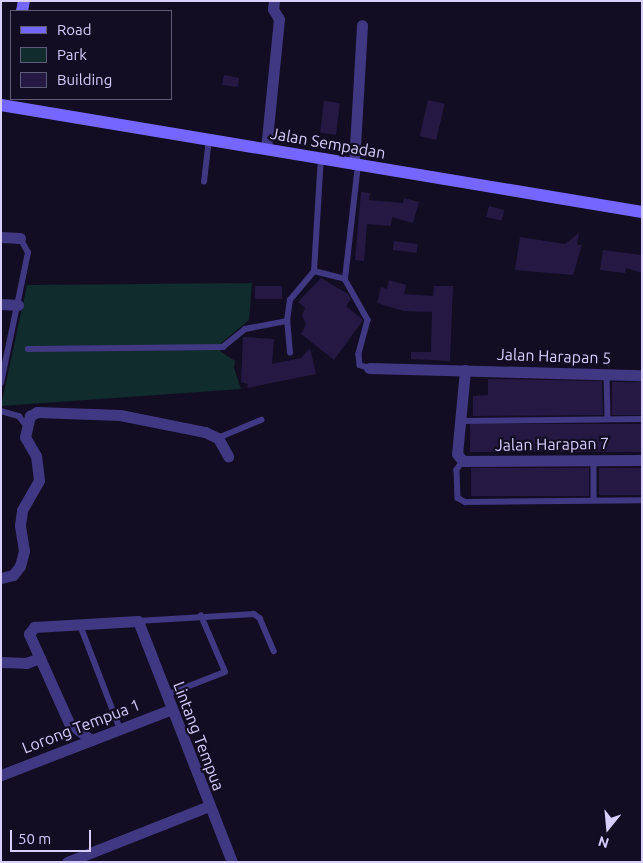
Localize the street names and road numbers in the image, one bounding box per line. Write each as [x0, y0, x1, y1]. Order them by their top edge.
street label: Jalan Sempadan [269, 123, 387, 163]
street label: Jalan Harapan 5 [496, 344, 612, 368]
street label: Jalan Harapan 7 [495, 433, 609, 455]
street label: Lintang Tempua [169, 679, 229, 793]
street label: Lorong Tempua 1 [19, 695, 143, 757]

